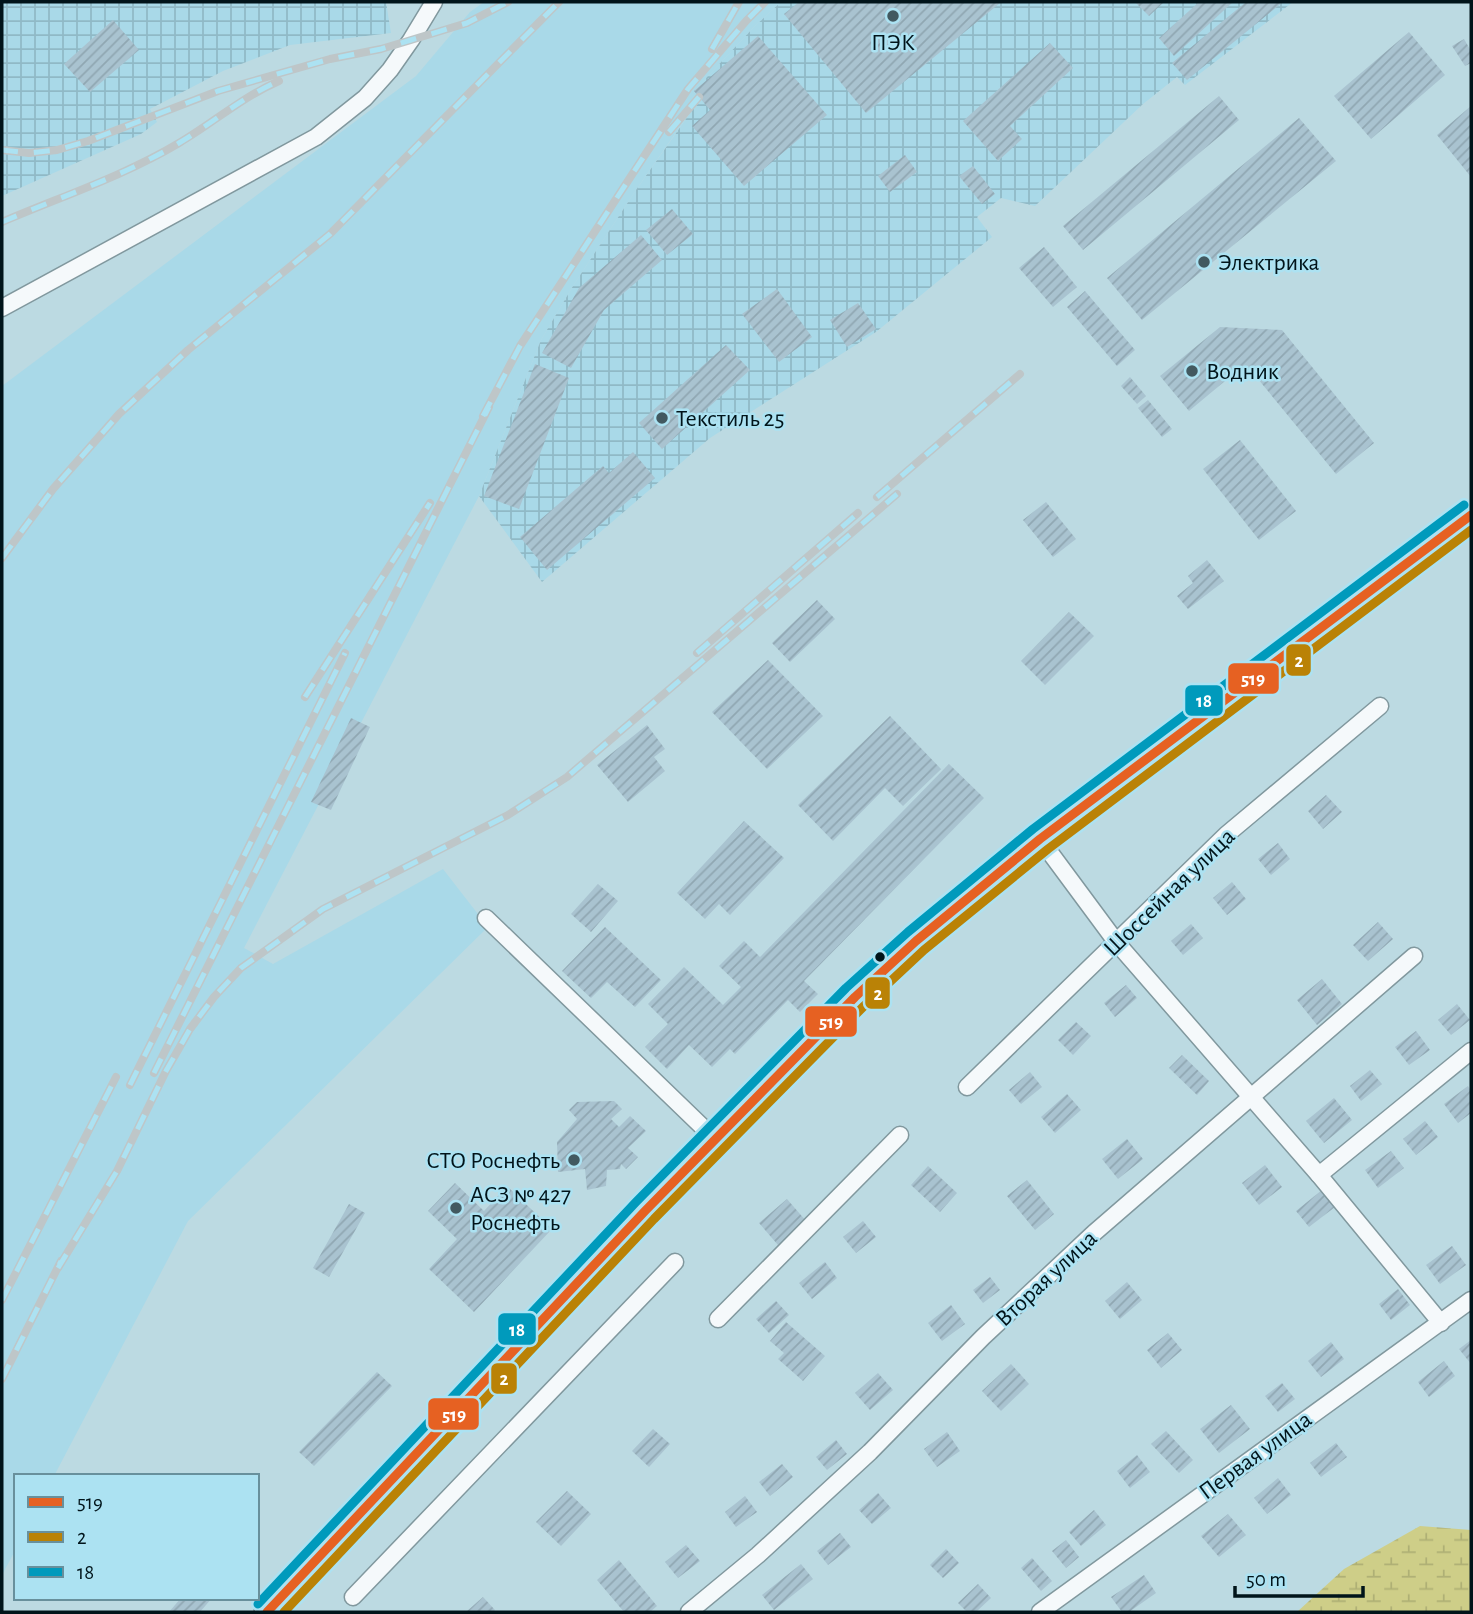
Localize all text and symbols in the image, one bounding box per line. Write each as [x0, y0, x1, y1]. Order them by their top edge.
marker: ПЭК [885, 8, 901, 24]
place label: ПЭК [871, 31, 915, 55]
place label: Электрика [1218, 251, 1319, 275]
marker: Электрика [1196, 254, 1212, 270]
place label: Водник [1206, 360, 1279, 384]
marker: Водник [1184, 363, 1200, 379]
place label: Текстиль 25 [676, 407, 785, 431]
marker: Текстиль 25 [654, 410, 670, 426]
line badge: 2 [1285, 643, 1312, 677]
text: 2 [1295, 652, 1304, 671]
line badge: 519 [1227, 662, 1280, 695]
text: 519 [1241, 670, 1265, 689]
line badge: 18 [1184, 684, 1224, 717]
text: 18 [1196, 692, 1212, 711]
street label: Шоссейная улица [1099, 824, 1240, 961]
unlabelled marker [873, 950, 887, 964]
line badge: 2 [864, 976, 891, 1010]
text: 2 [874, 985, 883, 1004]
line badge: 519 [804, 1005, 858, 1038]
text: 519 [819, 1013, 843, 1032]
place label: СТО Роснефть [426, 1149, 560, 1173]
marker: СТО Роснефть [566, 1152, 582, 1168]
place label: АСЗ № 427 Роснефть [470, 1183, 571, 1235]
marker: АСЗ № 427 Роснефть [448, 1200, 464, 1216]
street label: Вторая улица [991, 1226, 1102, 1331]
line badge: 18 [497, 1312, 537, 1346]
text: 18 [509, 1321, 525, 1340]
line badge: 2 [490, 1362, 518, 1395]
text: 2 [500, 1370, 509, 1389]
line badge: 519 [427, 1397, 480, 1431]
text: 519 [442, 1406, 466, 1425]
street label: Первая улица [1195, 1407, 1316, 1504]
legend [14, 1474, 259, 1600]
text: 519 [77, 1492, 103, 1513]
text: 2 [77, 1527, 87, 1548]
scale bar [1235, 1554, 1363, 1598]
text: 18 [77, 1562, 94, 1583]
text: 50 m [1246, 1569, 1286, 1590]

